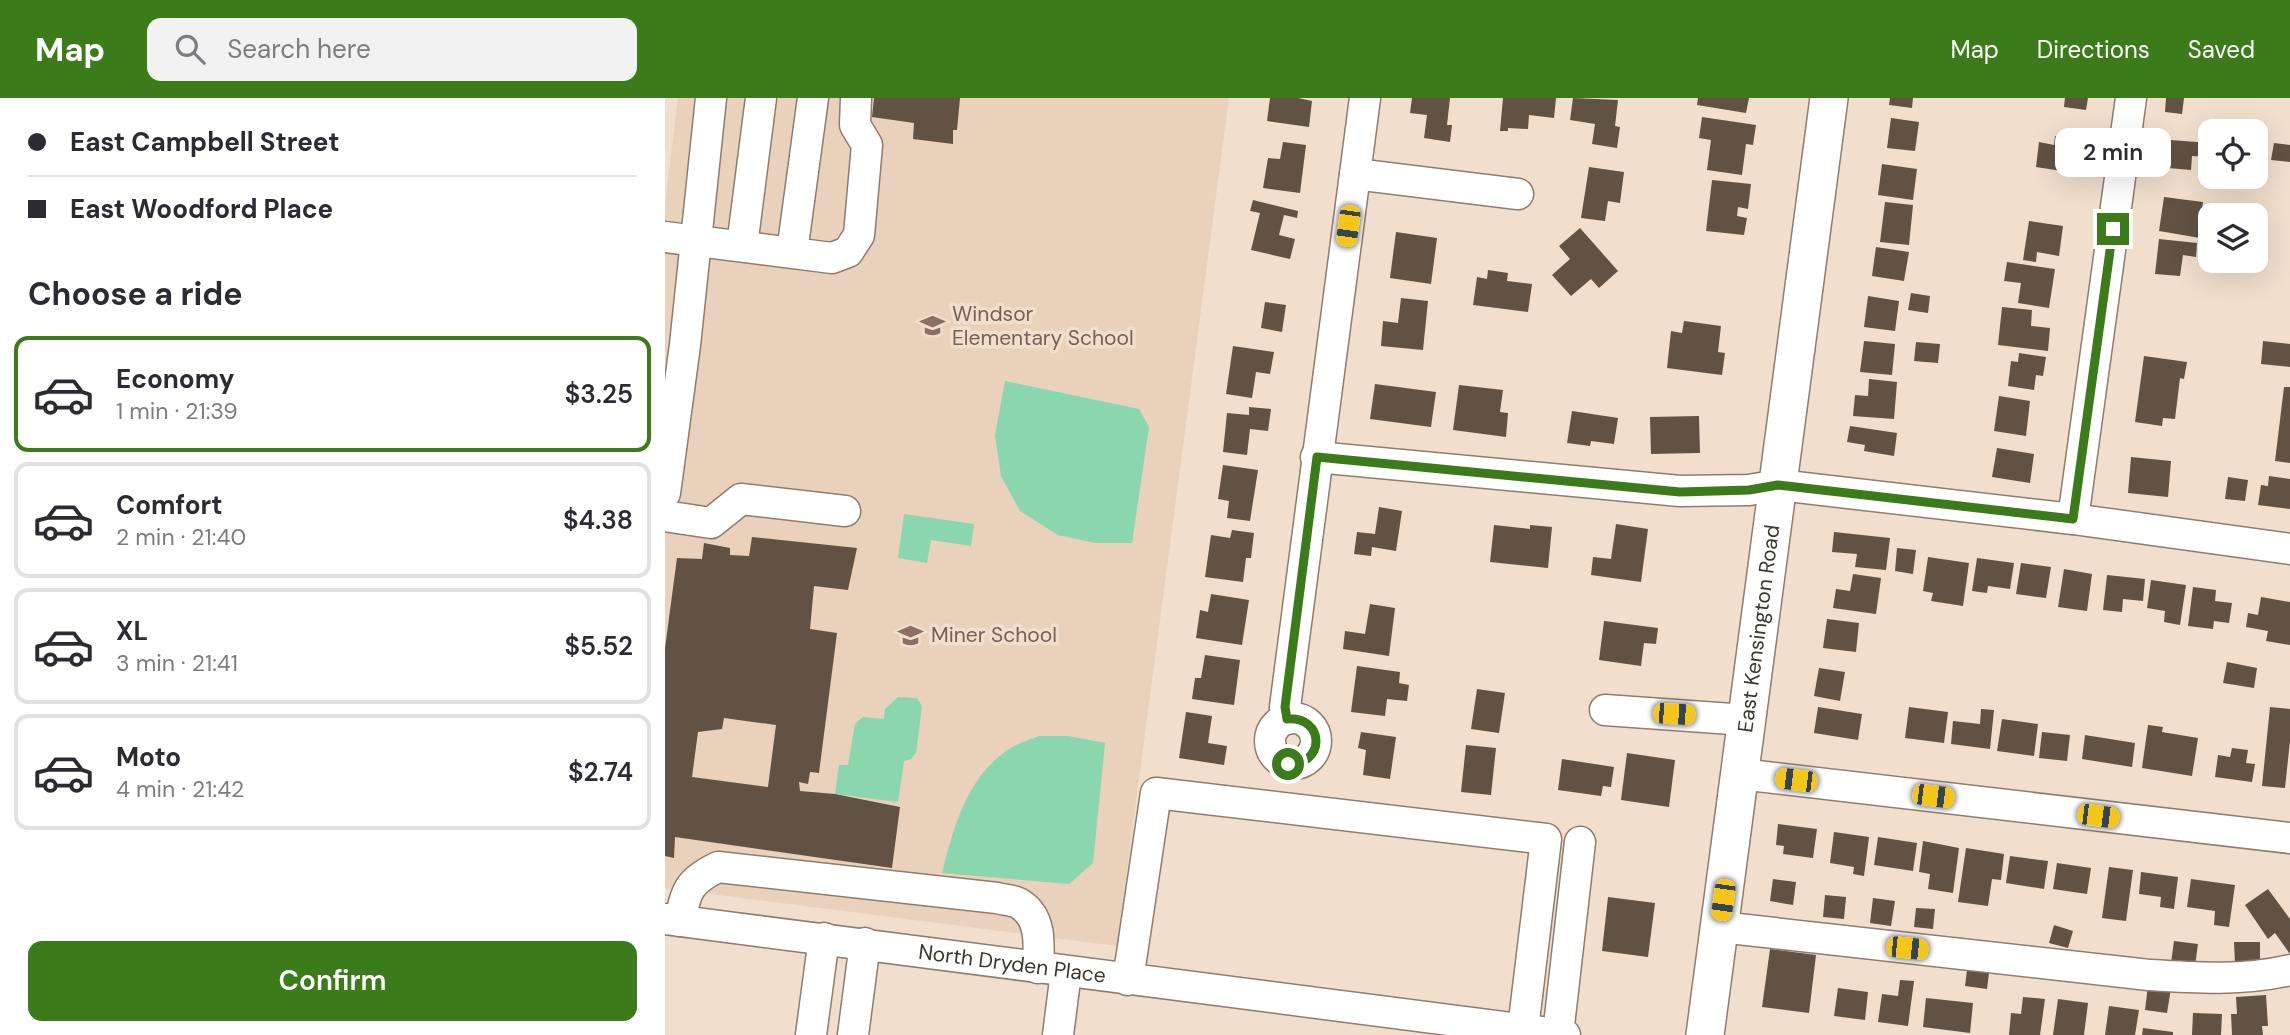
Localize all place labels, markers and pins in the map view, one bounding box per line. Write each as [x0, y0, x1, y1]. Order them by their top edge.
place label: Windsor Elementary School [952, 300, 1134, 352]
school or university icon: Windsor Elementary School [918, 312, 946, 340]
school or university icon: Miner School [897, 621, 925, 649]
place label: Miner School [931, 621, 1057, 649]

